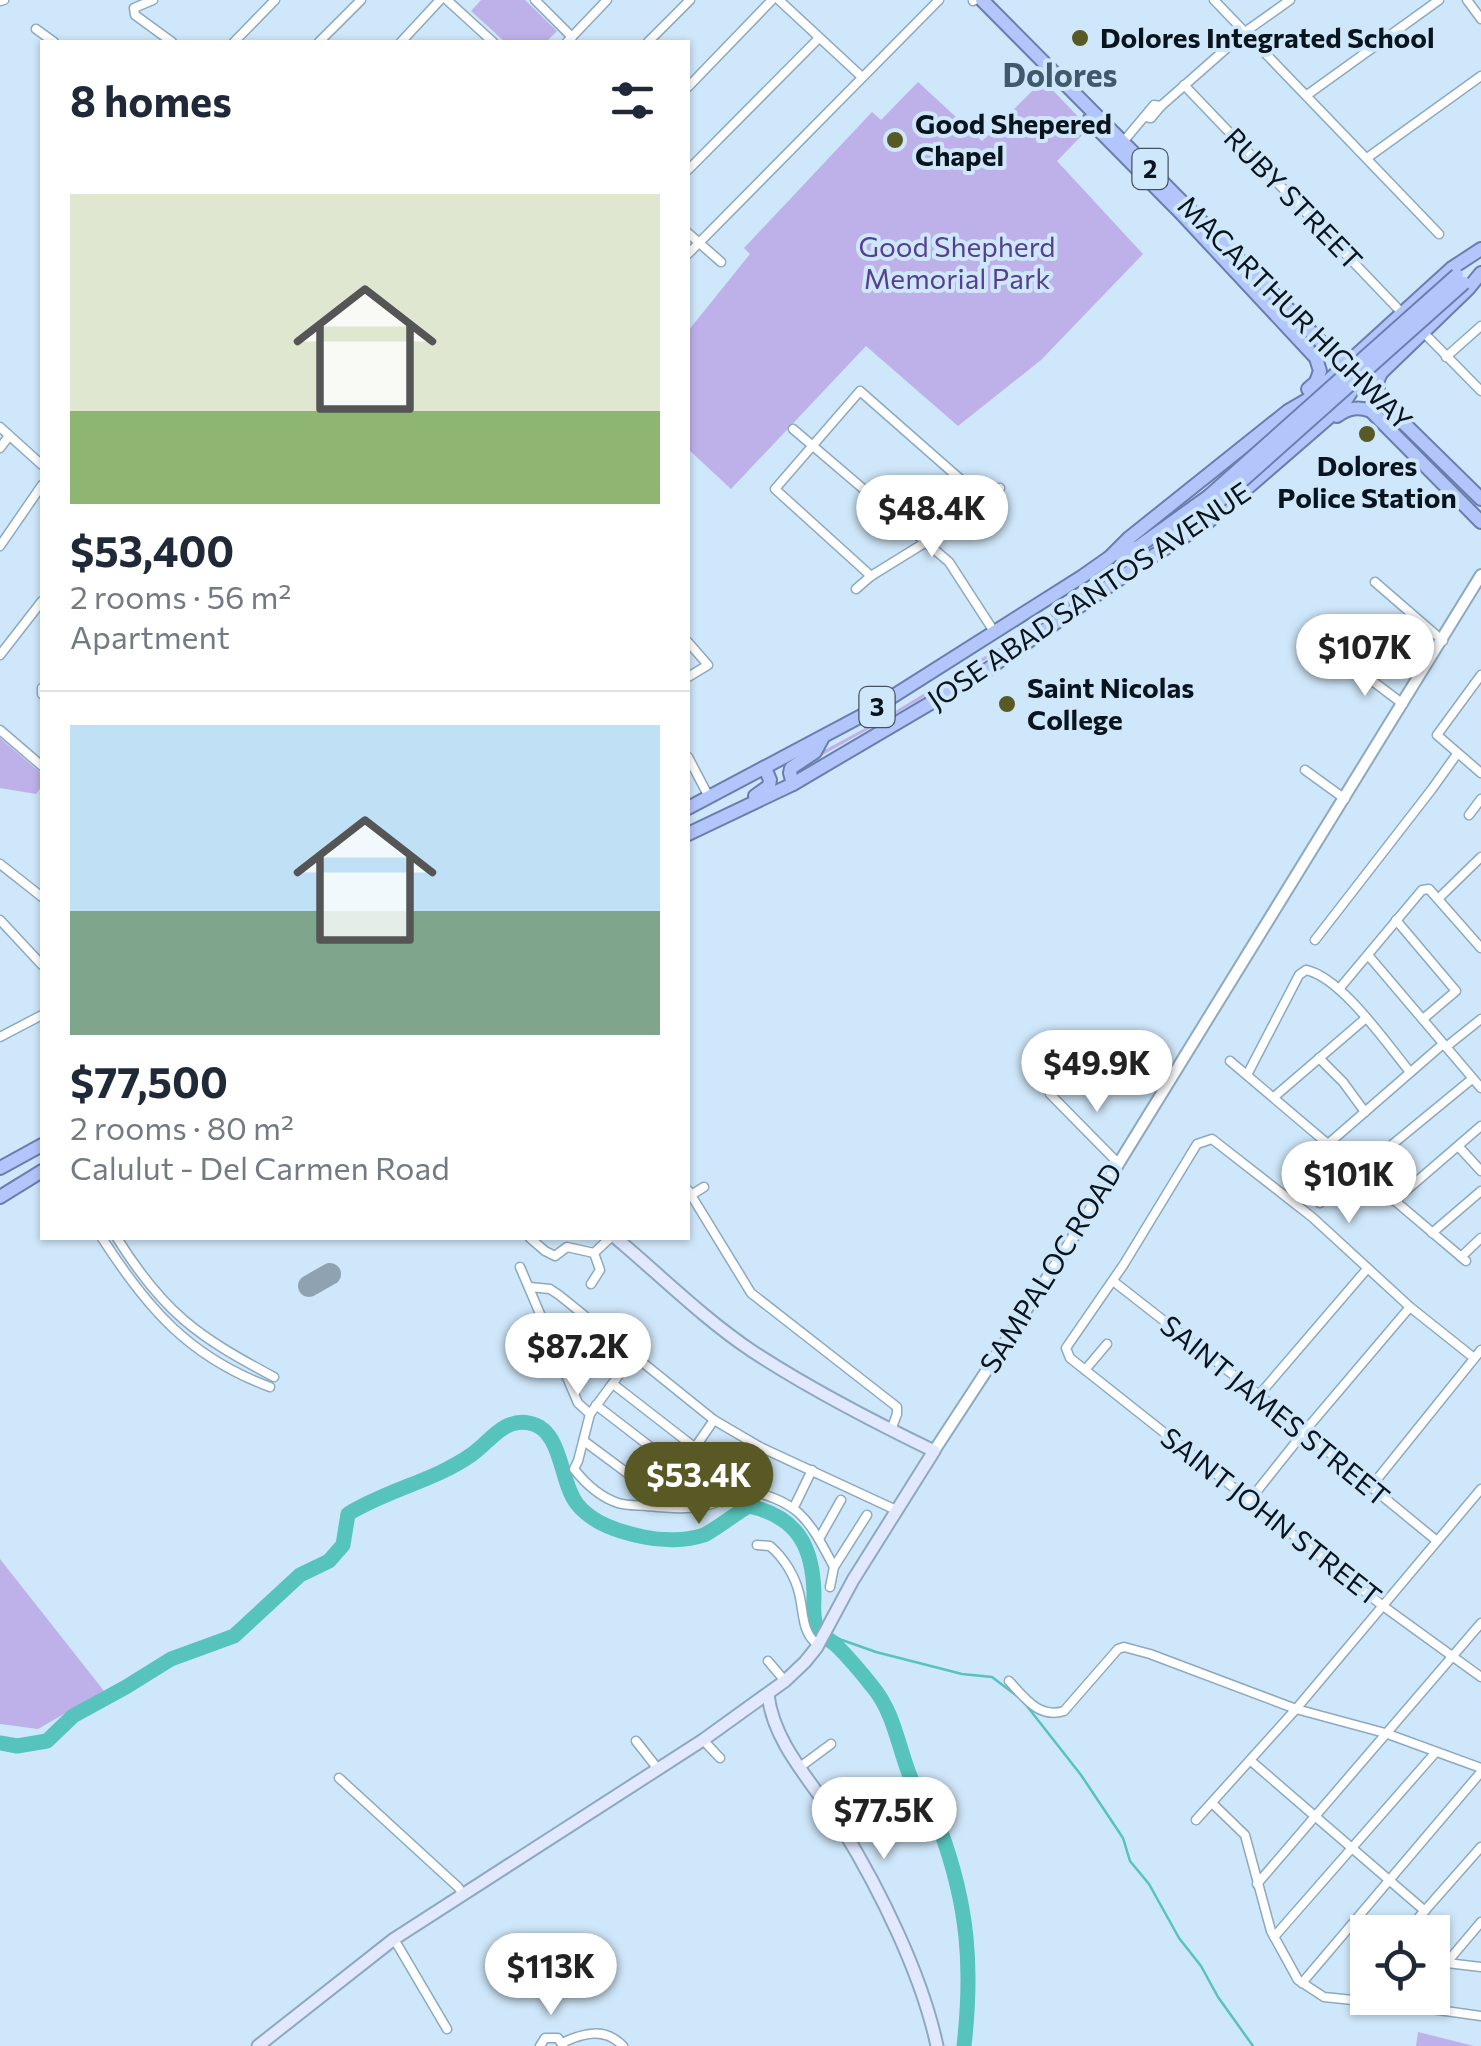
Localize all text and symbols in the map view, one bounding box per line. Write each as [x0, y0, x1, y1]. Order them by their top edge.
place label: Dolores Integrated School [1100, 20, 1435, 54]
marker: Dolores Integrated School [1069, 27, 1091, 49]
district label: Dolores [1003, 54, 1117, 94]
icon: filters [605, 73, 660, 128]
text: 8 homes [70, 74, 232, 126]
place label: Good Shepered Chapel [915, 106, 1112, 172]
street label: RUBY STREET [1218, 120, 1370, 276]
marker: Good Shepered Chapel [884, 129, 906, 151]
road number: 2 [1132, 149, 1168, 189]
street label: MACARTHUR HIGHWAY [1171, 188, 1420, 437]
park label: Good Shepherd Memorial Park [859, 229, 1056, 295]
icon: home [275, 259, 455, 439]
marker: Dolores Police Station [1356, 423, 1378, 445]
place label: Dolores Police Station [1277, 448, 1457, 514]
street label: JOSE ABAD SANTOS AVENUE [921, 474, 1256, 716]
pin: $48.4K [851, 475, 1013, 560]
text: $48.4K [878, 487, 986, 527]
text: $53,400 [70, 524, 234, 576]
text: 2 rooms · 56 m² [70, 576, 291, 616]
pin: $107K [1295, 614, 1435, 699]
text: Apartment [70, 616, 230, 656]
text: $107K [1318, 626, 1412, 666]
place label: Saint Nicolas College [1027, 670, 1194, 736]
road number: 3 [860, 687, 894, 727]
marker: Saint Nicolas College [996, 693, 1018, 715]
icon: home [275, 790, 455, 970]
pin: $49.9K [1016, 1030, 1178, 1115]
text: $49.9K [1043, 1042, 1151, 1082]
text: $77,500 [70, 1055, 228, 1107]
text: 2 rooms · 80 m² [70, 1107, 294, 1147]
pin: $101K [1279, 1141, 1419, 1226]
text: Calulut - Del Carmen Road [70, 1147, 450, 1187]
text: $101K [1304, 1153, 1394, 1193]
street label: SAMPALOC ROAD [972, 1156, 1128, 1379]
street label: SAINT JAMES STREET [1154, 1307, 1397, 1513]
pin: $87.2K [497, 1313, 659, 1398]
text: $87.2K [527, 1325, 629, 1365]
street label: SAINT JOHN STREET [1155, 1420, 1389, 1613]
pin: $53.4K [618, 1442, 780, 1527]
text: $53.4K [646, 1454, 752, 1494]
pin: $77.5K [803, 1777, 965, 1862]
text: $77.5K [834, 1789, 934, 1829]
map controls [1350, 1915, 1450, 2015]
button: locate [1350, 1915, 1450, 2015]
pin: $113K [481, 1933, 621, 2018]
text: $113K [507, 1945, 595, 1985]

